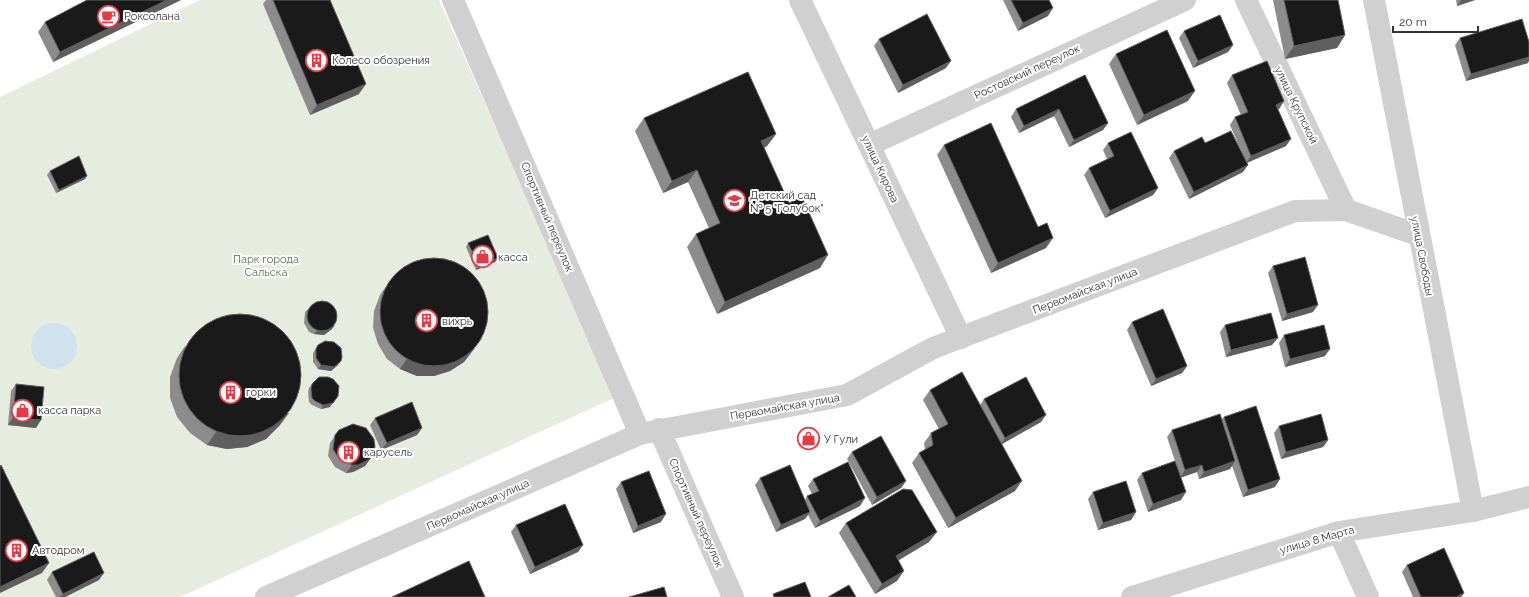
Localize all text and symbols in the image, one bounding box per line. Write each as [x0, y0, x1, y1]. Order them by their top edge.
cafe icon: Роксолана [95, 3, 121, 29]
scale bar [1393, 8, 1478, 34]
place label: Роксолана [124, 10, 180, 23]
text: 20 m [1399, 15, 1427, 29]
street label: Ростовский переулок [972, 42, 1082, 102]
building icon: Колесо обозрения [303, 47, 329, 73]
place label: Колесо обозрения [332, 54, 430, 67]
street label: улица Крупской [1272, 64, 1320, 146]
street label: улица Кирова [859, 133, 901, 205]
street label: Спортивный переулок [518, 160, 576, 274]
school or university icon: Детский сад № 5 "Голубок" [722, 188, 748, 214]
place label: Детский сад № 5 "Голубок" [750, 189, 824, 215]
street label: улица Свободы [1408, 215, 1436, 297]
shop icon: касса [469, 244, 495, 270]
place label: касса [498, 251, 528, 264]
park label: Парк города Сальска [233, 253, 299, 279]
street label: Первомайская улица [1031, 265, 1139, 317]
building icon: вихрь [414, 308, 440, 334]
place label: вихрь [442, 315, 473, 328]
building icon: горки [218, 379, 244, 405]
place label: горки [246, 386, 276, 399]
street label: Первомайская улица [729, 391, 841, 423]
shop icon: касса парка [10, 397, 36, 423]
place label: касса парка [38, 404, 101, 417]
shop icon: У Гули [795, 426, 821, 452]
place label: У Гули [824, 433, 858, 446]
building icon: карусель [336, 439, 362, 465]
place label: карусель [364, 446, 413, 459]
street label: Спортивный переулок [666, 456, 726, 570]
street label: Первомайская улица [425, 477, 531, 533]
street label: улица 8 Марта [1278, 523, 1356, 557]
building icon: Автодром [3, 537, 29, 563]
place label: Автодром [32, 544, 85, 557]

